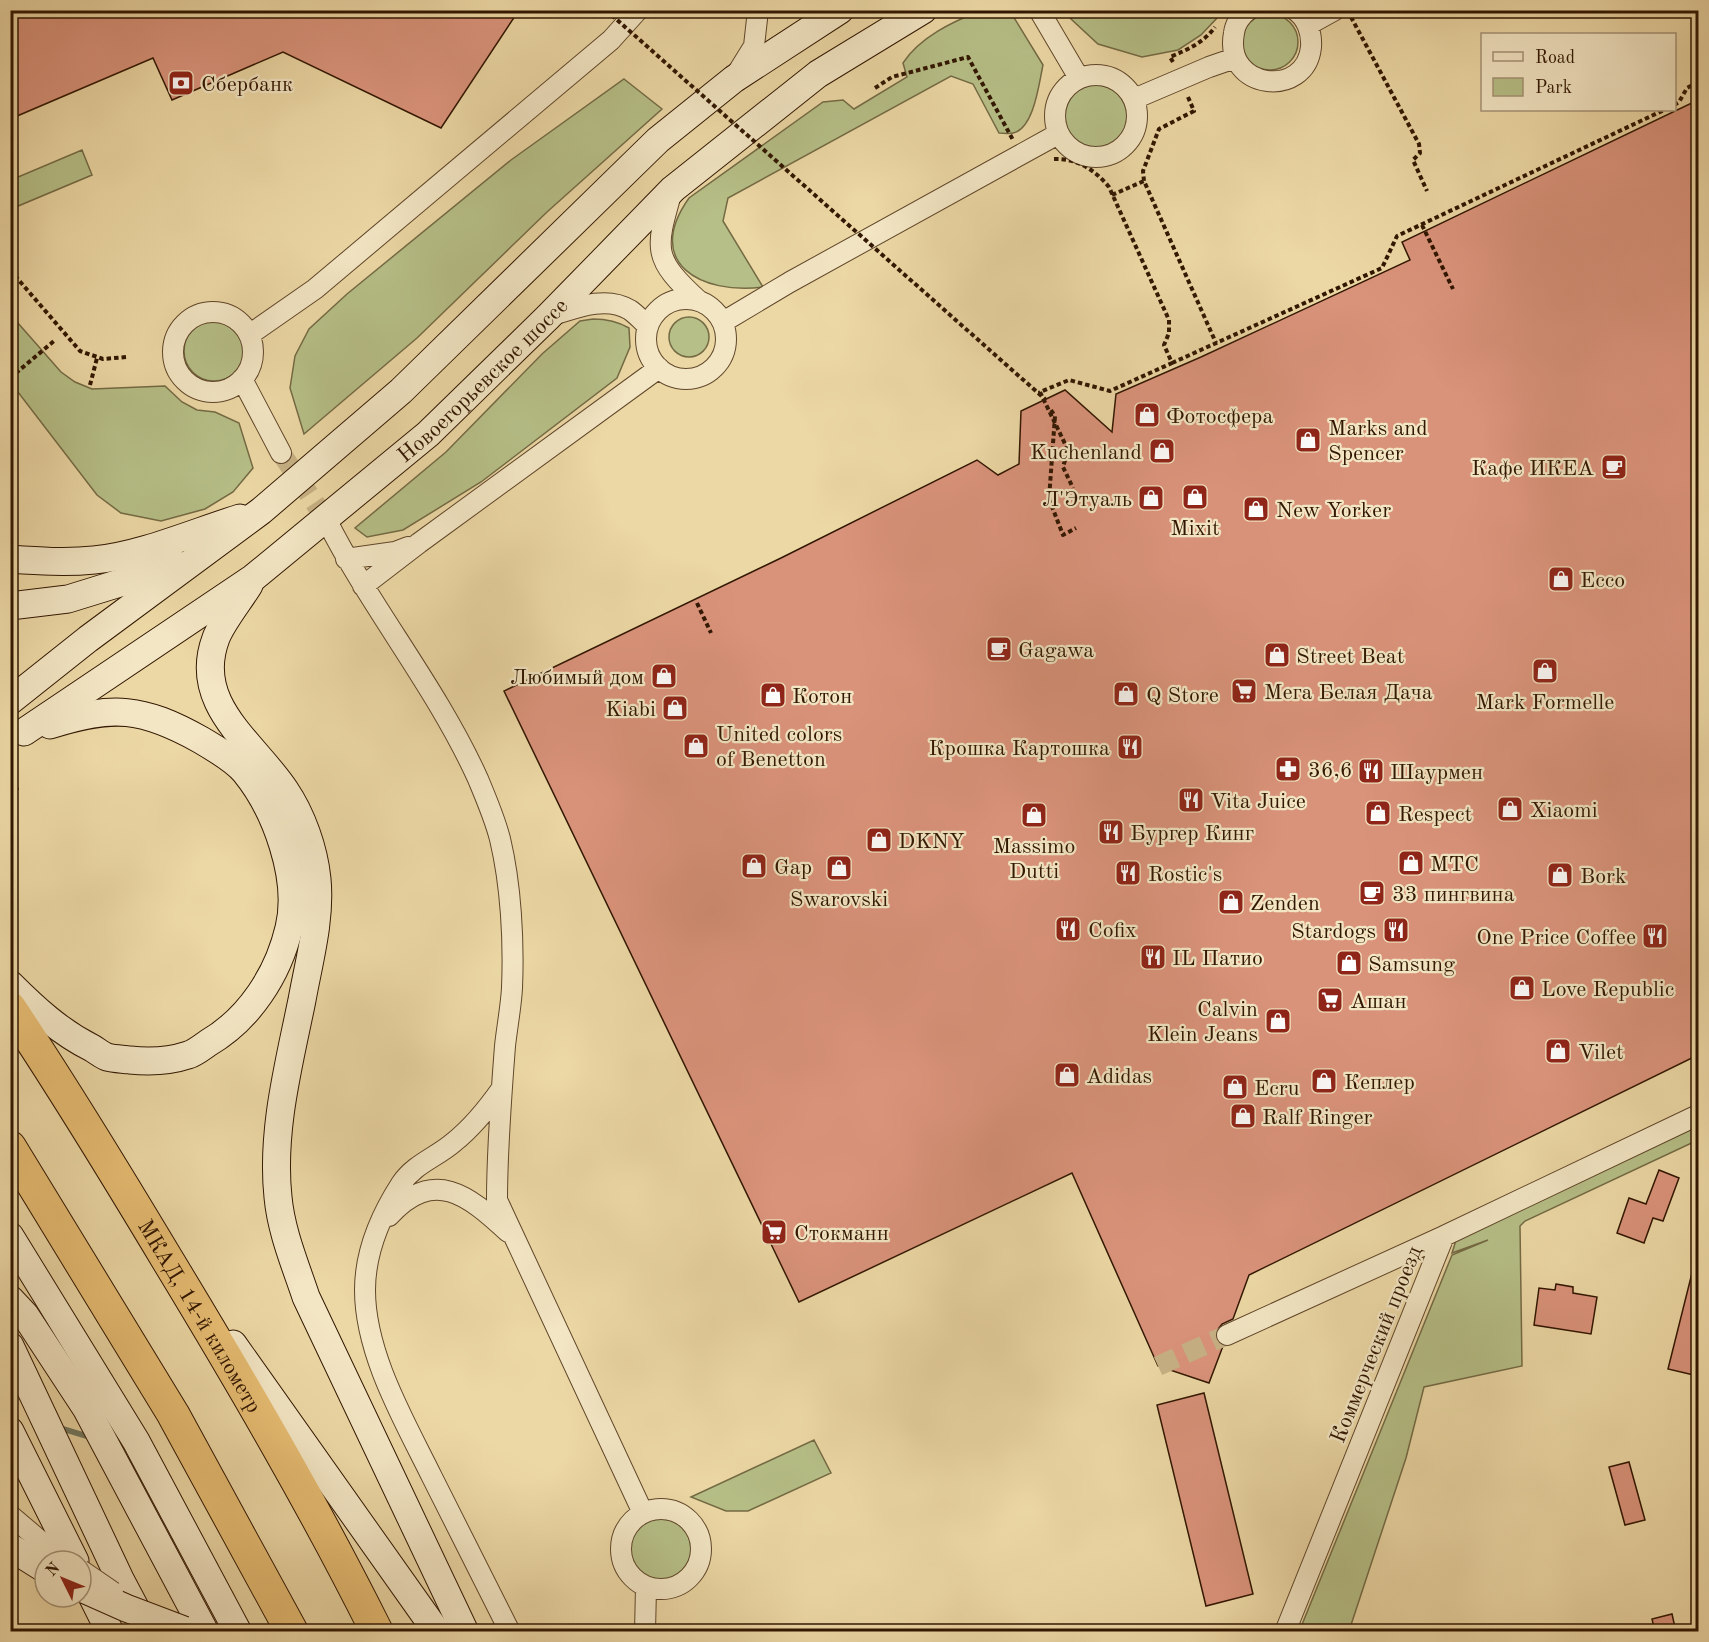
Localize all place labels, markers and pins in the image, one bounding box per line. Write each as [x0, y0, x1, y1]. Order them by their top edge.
bank icon: Сбербанк [166, 68, 196, 98]
place label: Сбербанк [201, 74, 293, 96]
shop icon: Фотосфера [1132, 400, 1162, 430]
place label: Фотосфера [1166, 406, 1273, 428]
place label: Marks and Spencer [1328, 418, 1428, 465]
shop icon: Marks and Spencer [1293, 425, 1323, 455]
shop icon: Kuchenland [1147, 436, 1177, 466]
place label: Kuchenland [1030, 442, 1142, 464]
cafe icon: Кафе ИКЕА [1599, 452, 1629, 482]
place label: Кафе ИКЕА [1471, 458, 1594, 480]
shop icon: Mixit [1180, 482, 1210, 512]
shop icon: Л'Этуаль [1136, 483, 1166, 513]
place label: Л'Этуаль [1042, 489, 1132, 511]
shop icon: New Yorker [1241, 494, 1271, 524]
place label: New Yorker [1276, 500, 1391, 522]
place label: Mixit [1170, 518, 1220, 540]
shop icon: Ecco [1546, 564, 1576, 594]
place label: Ecco [1580, 570, 1625, 592]
cafe icon: Gagawa [984, 634, 1014, 664]
place label: Gagawa [1018, 640, 1094, 662]
shop icon: Street Beat [1262, 640, 1292, 670]
place label: Street Beat [1296, 646, 1404, 668]
shop icon: Mark Formelle [1530, 656, 1560, 686]
shop icon: Любимый дом [649, 661, 679, 691]
place label: Любимый дом [510, 667, 644, 689]
supermarket icon: Мега Белая Дача [1229, 676, 1259, 706]
shop icon: Q Store [1111, 679, 1141, 709]
shop icon: Котон [758, 680, 788, 710]
place label: Мега Белая Дача [1264, 682, 1433, 704]
place label: Q Store [1146, 685, 1219, 707]
place label: Котон [792, 686, 852, 708]
place label: Mark Formelle [1476, 692, 1614, 714]
shop icon: Kiabi [660, 693, 690, 723]
place label: Kiabi [605, 699, 656, 721]
place label: United colors of Benetton [716, 724, 842, 771]
shop icon: United colors of Benetton [681, 731, 711, 761]
restaurant icon: Крошка Картошка [1115, 732, 1145, 762]
place label: Крошка Картошка [929, 738, 1110, 760]
pharmacy icon: 36,6 [1273, 754, 1303, 784]
restaurant icon: Шаурмен [1356, 756, 1386, 786]
place label: 36,6 [1308, 760, 1352, 782]
place label: Шаурмен [1390, 762, 1483, 784]
restaurant icon: Vita Juice [1176, 785, 1206, 815]
place label: Vita Juice [1210, 791, 1306, 813]
shop icon: Xiaomi [1495, 794, 1525, 824]
shop icon: Respect [1363, 798, 1393, 828]
shop icon: Massimo Dutti [1019, 800, 1049, 830]
place label: Xiaomi [1530, 800, 1598, 822]
place label: Respect [1398, 804, 1472, 826]
restaurant icon: Бургер Кинг [1096, 817, 1126, 847]
place label: Бургер Кинг [1130, 823, 1254, 845]
shop icon: DKNY [864, 825, 894, 855]
place label: DKNY [898, 831, 965, 853]
place label: Massimo Dutti [993, 836, 1075, 883]
shop icon: МТС [1396, 848, 1426, 878]
shop icon: Gap [739, 851, 769, 881]
shop icon: Swarovski [824, 853, 854, 883]
place label: МТС [1430, 854, 1479, 876]
place label: Gap [774, 857, 812, 879]
restaurant icon: Rostic's [1113, 858, 1143, 888]
shop icon: Bork [1545, 860, 1575, 890]
place label: Rostic's [1148, 864, 1222, 886]
place label: Bork [1580, 866, 1627, 888]
cafe icon: 33 пингвина [1357, 878, 1387, 908]
place label: 33 пингвина [1392, 884, 1515, 906]
shop icon: Zenden [1216, 887, 1246, 917]
place label: Swarovski [790, 889, 888, 911]
place label: Zenden [1250, 893, 1320, 915]
restaurant icon: Cofix [1053, 914, 1083, 944]
restaurant icon: Stardogs [1381, 915, 1411, 945]
place label: Cofix [1088, 920, 1137, 942]
place label: Stardogs [1291, 921, 1376, 943]
restaurant icon: One Price Coffee [1640, 921, 1670, 951]
place label: One Price Coffee [1476, 927, 1636, 949]
restaurant icon: IL Патио [1138, 942, 1168, 972]
place label: IL Патио [1172, 948, 1263, 970]
shop icon: Samsung [1334, 948, 1364, 978]
place label: Samsung [1368, 954, 1455, 976]
shop icon: Love Republic [1507, 973, 1537, 1003]
place label: Love Republic [1541, 979, 1674, 1001]
supermarket icon: Ашан [1315, 985, 1345, 1015]
place label: Ашан [1350, 991, 1407, 1013]
place label: Calvin Klein Jeans [1147, 999, 1258, 1046]
shop icon: Calvin Klein Jeans [1263, 1006, 1293, 1036]
shop icon: Vilet [1543, 1036, 1573, 1066]
place label: Vilet [1578, 1042, 1624, 1064]
shop icon: Adidas [1052, 1060, 1082, 1090]
place label: Adidas [1086, 1066, 1152, 1088]
shop icon: Кеплер [1309, 1066, 1339, 1096]
shop icon: Ecru [1220, 1072, 1250, 1102]
place label: Кеплер [1344, 1072, 1415, 1094]
place label: Ecru [1254, 1078, 1300, 1100]
shop icon: Ralf Ringer [1228, 1101, 1258, 1131]
place label: Ralf Ringer [1262, 1107, 1373, 1129]
supermarket icon: Стокманн [759, 1217, 789, 1247]
place label: Стокманн [794, 1223, 889, 1245]

